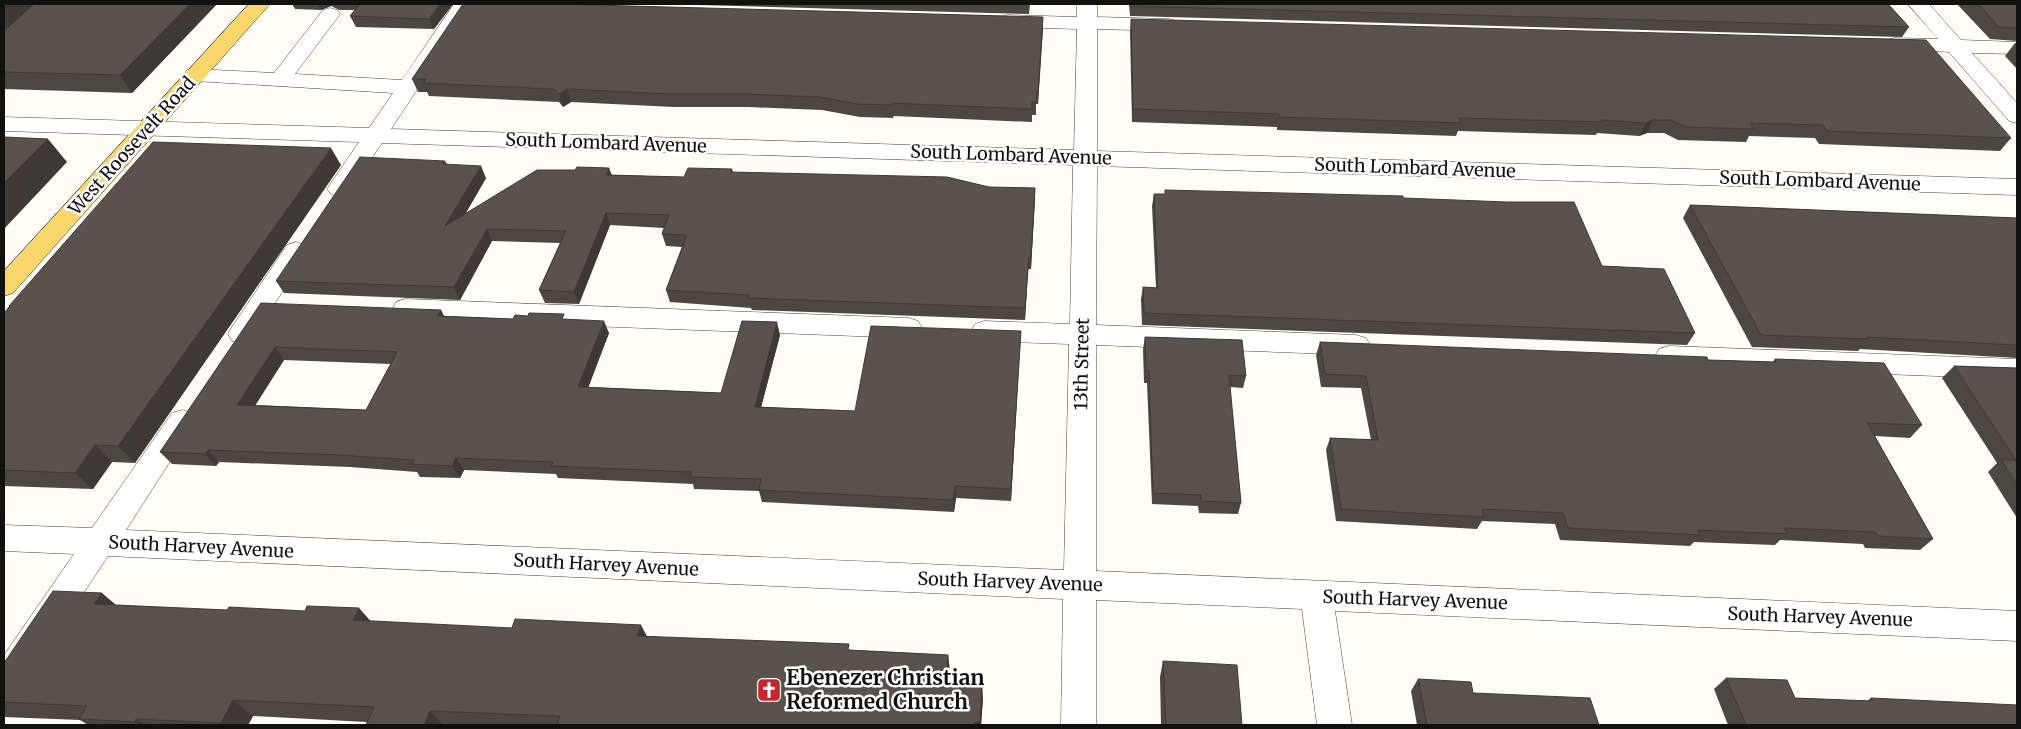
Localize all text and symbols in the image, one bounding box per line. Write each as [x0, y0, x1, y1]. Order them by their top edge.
street label: West Roosevelt Road [63, 71, 200, 221]
street label: South Lombard Avenue [505, 127, 707, 158]
street label: South Lombard Avenue [910, 139, 1112, 170]
street label: South Lombard Avenue [1314, 152, 1516, 183]
street label: South Lombard Avenue [1719, 165, 1921, 196]
street label: 13th Street [1069, 318, 1094, 410]
street label: South Harvey Avenue [108, 530, 294, 563]
street label: South Harvey Avenue [513, 548, 699, 581]
street label: South Harvey Avenue [917, 567, 1103, 596]
street label: South Harvey Avenue [1322, 585, 1508, 614]
street label: South Harvey Avenue [1727, 602, 1913, 631]
place label: Ebenezer Christian Reformed Church [786, 664, 985, 715]
church icon: Ebenezer Christian Reformed Church [756, 677, 782, 703]

